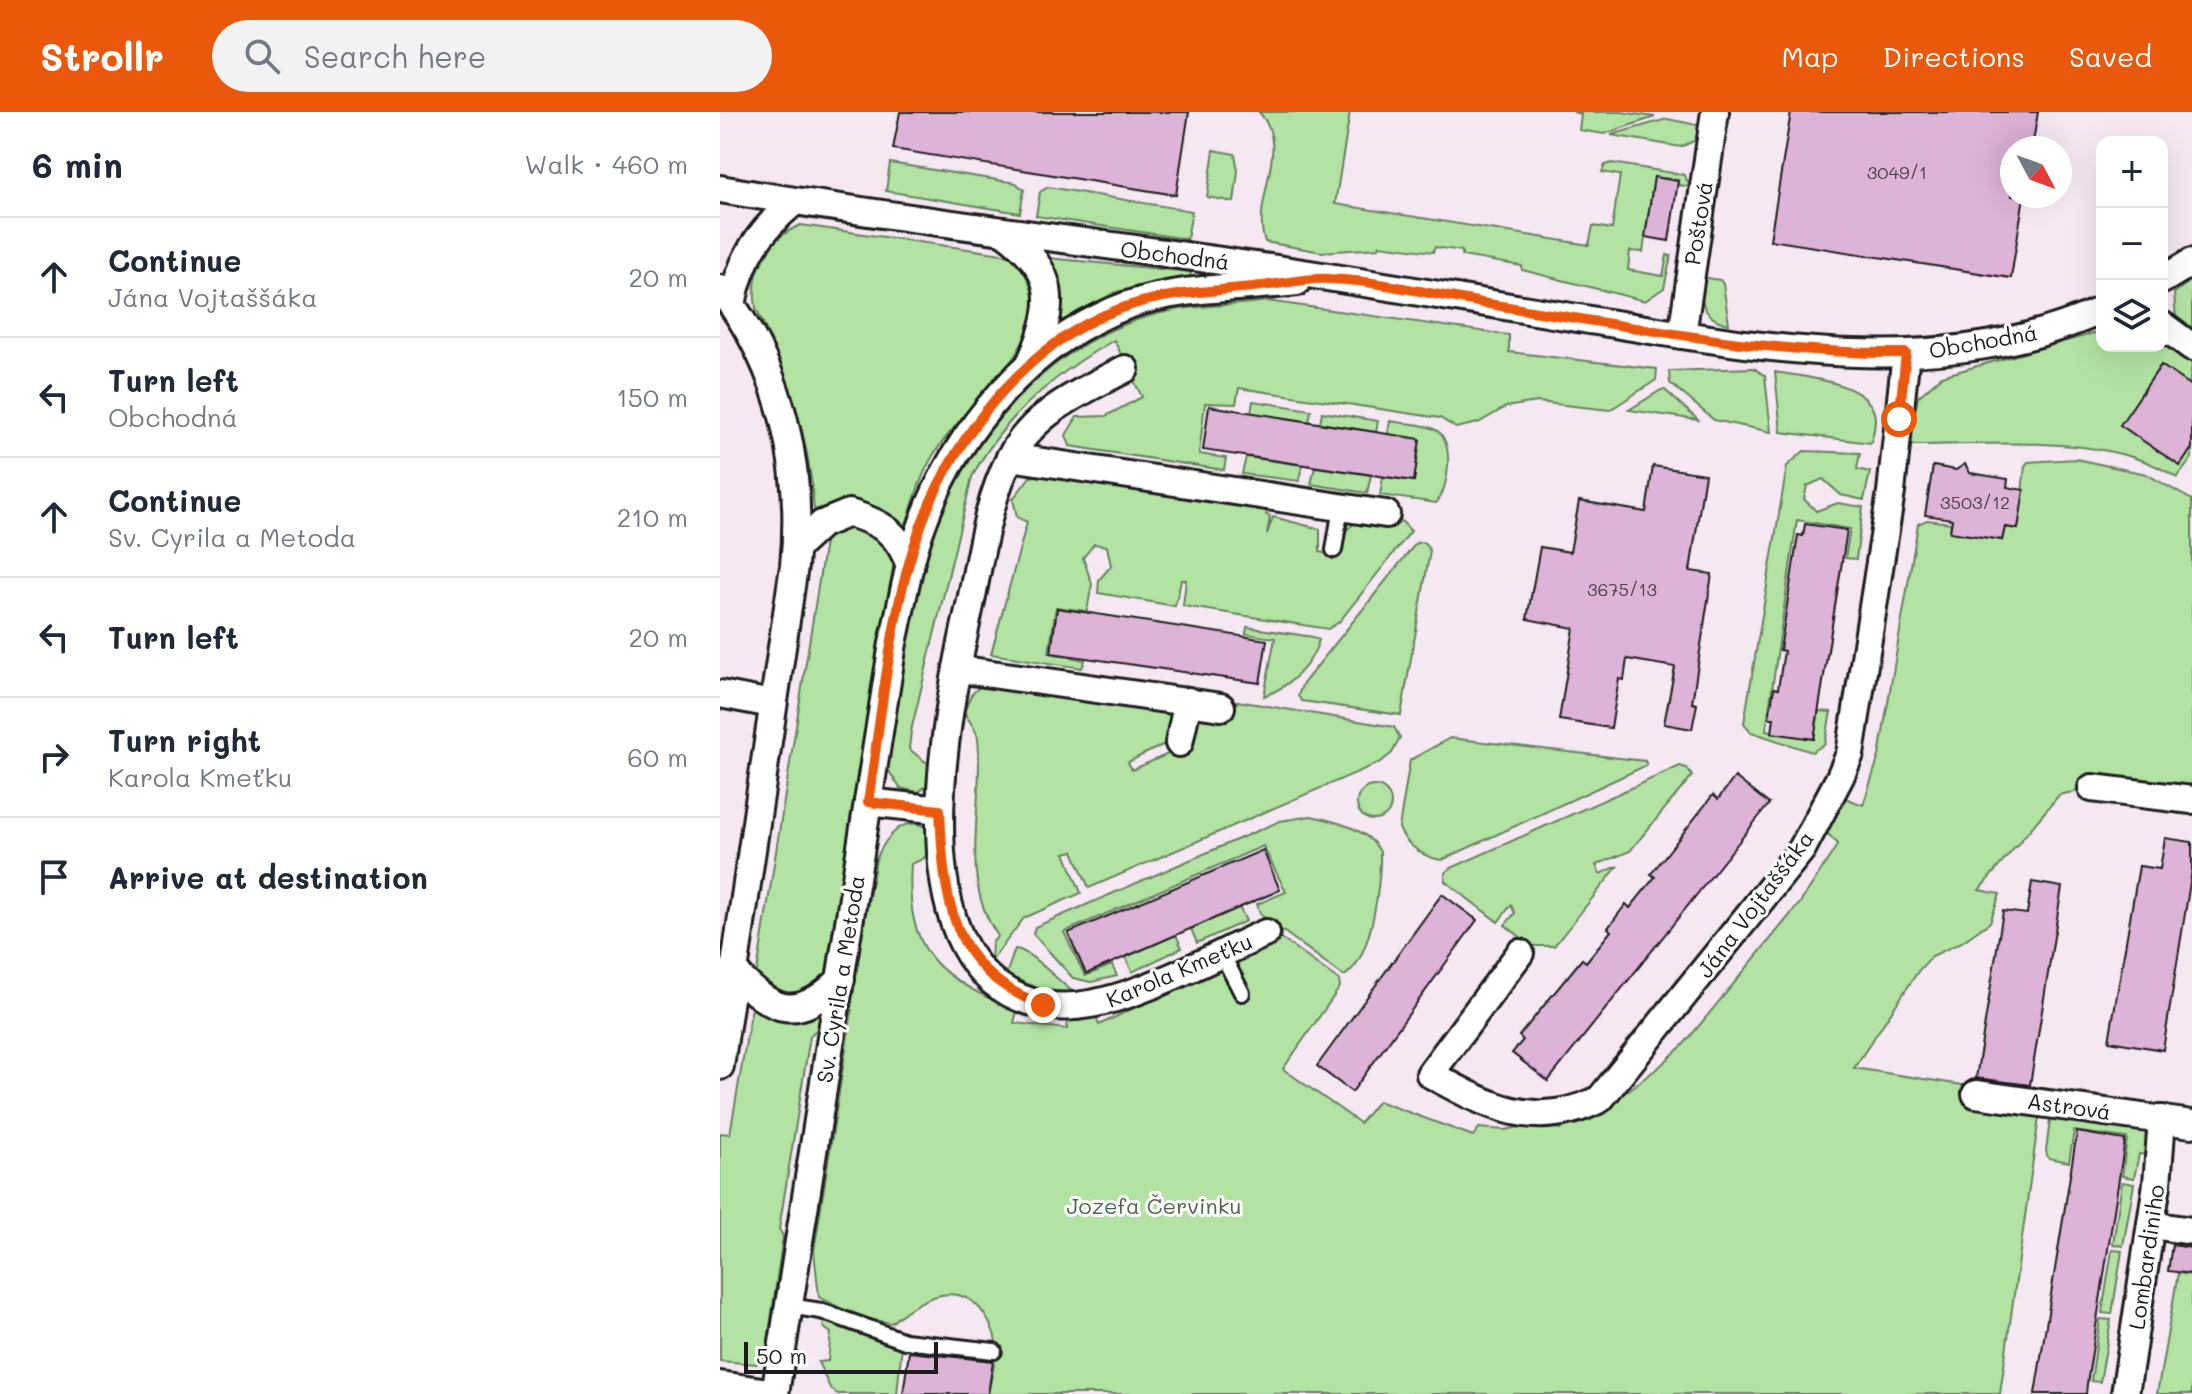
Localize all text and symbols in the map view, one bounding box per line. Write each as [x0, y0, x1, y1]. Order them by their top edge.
search box [212, 20, 772, 92]
text: Strollr [40, 31, 164, 81]
icon: search [240, 34, 284, 78]
text: Search here [304, 36, 486, 76]
text: Map [1782, 38, 1839, 74]
text: Directions [1883, 38, 2025, 74]
text: Saved [2069, 38, 2152, 74]
north arrow [2000, 136, 2072, 208]
map controls [2096, 136, 2168, 352]
button: + [2096, 136, 2168, 208]
text: 6 min [32, 142, 123, 187]
text: Walk · 460 m [525, 147, 688, 181]
house number: 3049/1 [1867, 160, 1927, 184]
street label: Poštová [1677, 179, 1719, 267]
button: − [2096, 208, 2168, 280]
street label: Obchodná [1119, 234, 1231, 276]
text: Continue [108, 240, 241, 280]
icon: ahead [32, 255, 76, 299]
text: 20 m [628, 260, 688, 294]
text: Jána Vojtaššáka [108, 280, 317, 314]
button: layers [2096, 280, 2168, 352]
street label: Obchodná [1926, 317, 2040, 365]
text: Turn left [108, 360, 239, 400]
icon: left [32, 375, 76, 419]
text: 150 m [616, 380, 688, 414]
text: Obchodná [108, 400, 238, 434]
route start [1881, 401, 1917, 437]
text: Continue [108, 480, 241, 520]
house number: 3503/12 [1940, 490, 2010, 514]
icon: ahead [32, 495, 76, 539]
text: 210 m [617, 500, 688, 534]
text: Sv. Cyrila a Metoda [108, 520, 356, 554]
house number: 3675/13 [1587, 577, 1657, 601]
icon: left [32, 615, 76, 659]
text: Turn left [108, 617, 239, 657]
text: 20 m [628, 620, 688, 654]
text: Turn right [108, 720, 261, 760]
icon: right [32, 735, 76, 779]
text: 60 m [627, 740, 688, 774]
text: Karola Kmeťku [108, 760, 292, 794]
street label: Jána Vojtaššáka [1690, 825, 1820, 983]
icon: arrive [32, 855, 76, 899]
text: Arrive at destination [108, 857, 428, 897]
street label: Sv. Cyrila a Metoda [809, 873, 871, 1085]
street label: Karola Kmeťku [1102, 926, 1256, 1014]
route end [1025, 987, 1061, 1023]
street label: Astrová [2025, 1086, 2113, 1126]
street label: Lombardiniho [2121, 1183, 2171, 1331]
park label: Jozefa Červinku [1067, 1191, 1241, 1220]
scale bar [744, 1338, 938, 1374]
text: 50 m [756, 1341, 807, 1370]

